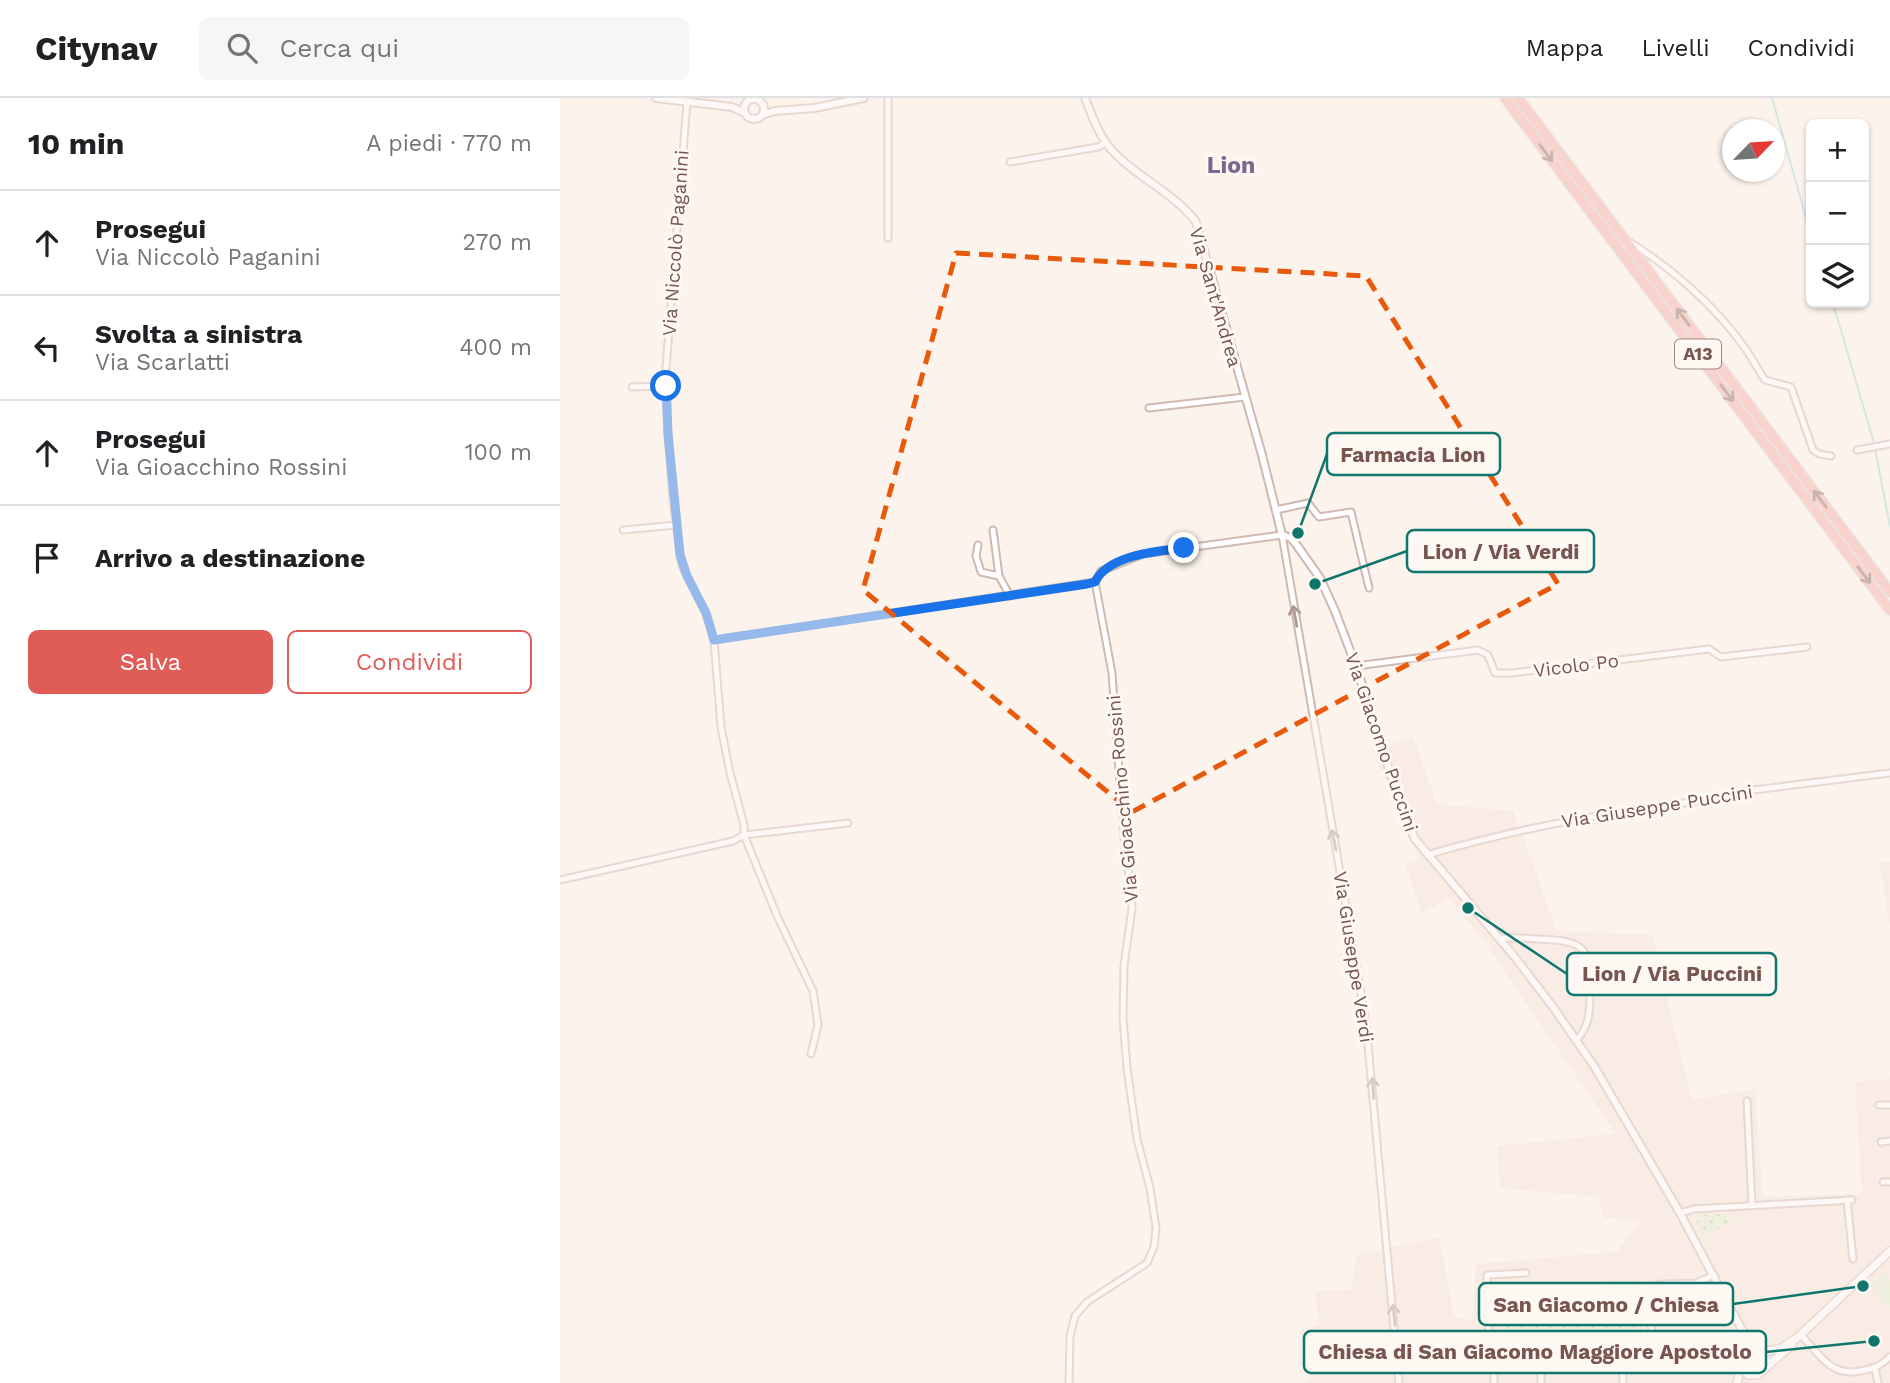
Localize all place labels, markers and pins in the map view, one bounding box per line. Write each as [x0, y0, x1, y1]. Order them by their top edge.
callout: Farmacia Lion [1327, 433, 1500, 475]
callout: Lion / Via Verdi [1407, 530, 1594, 572]
callout: Lion / Via Puccini [1567, 953, 1776, 995]
callout: San Giacomo / Chiesa [1479, 1283, 1733, 1325]
callout: Chiesa di San Giacomo Maggiore Apostolo [1304, 1331, 1766, 1373]

